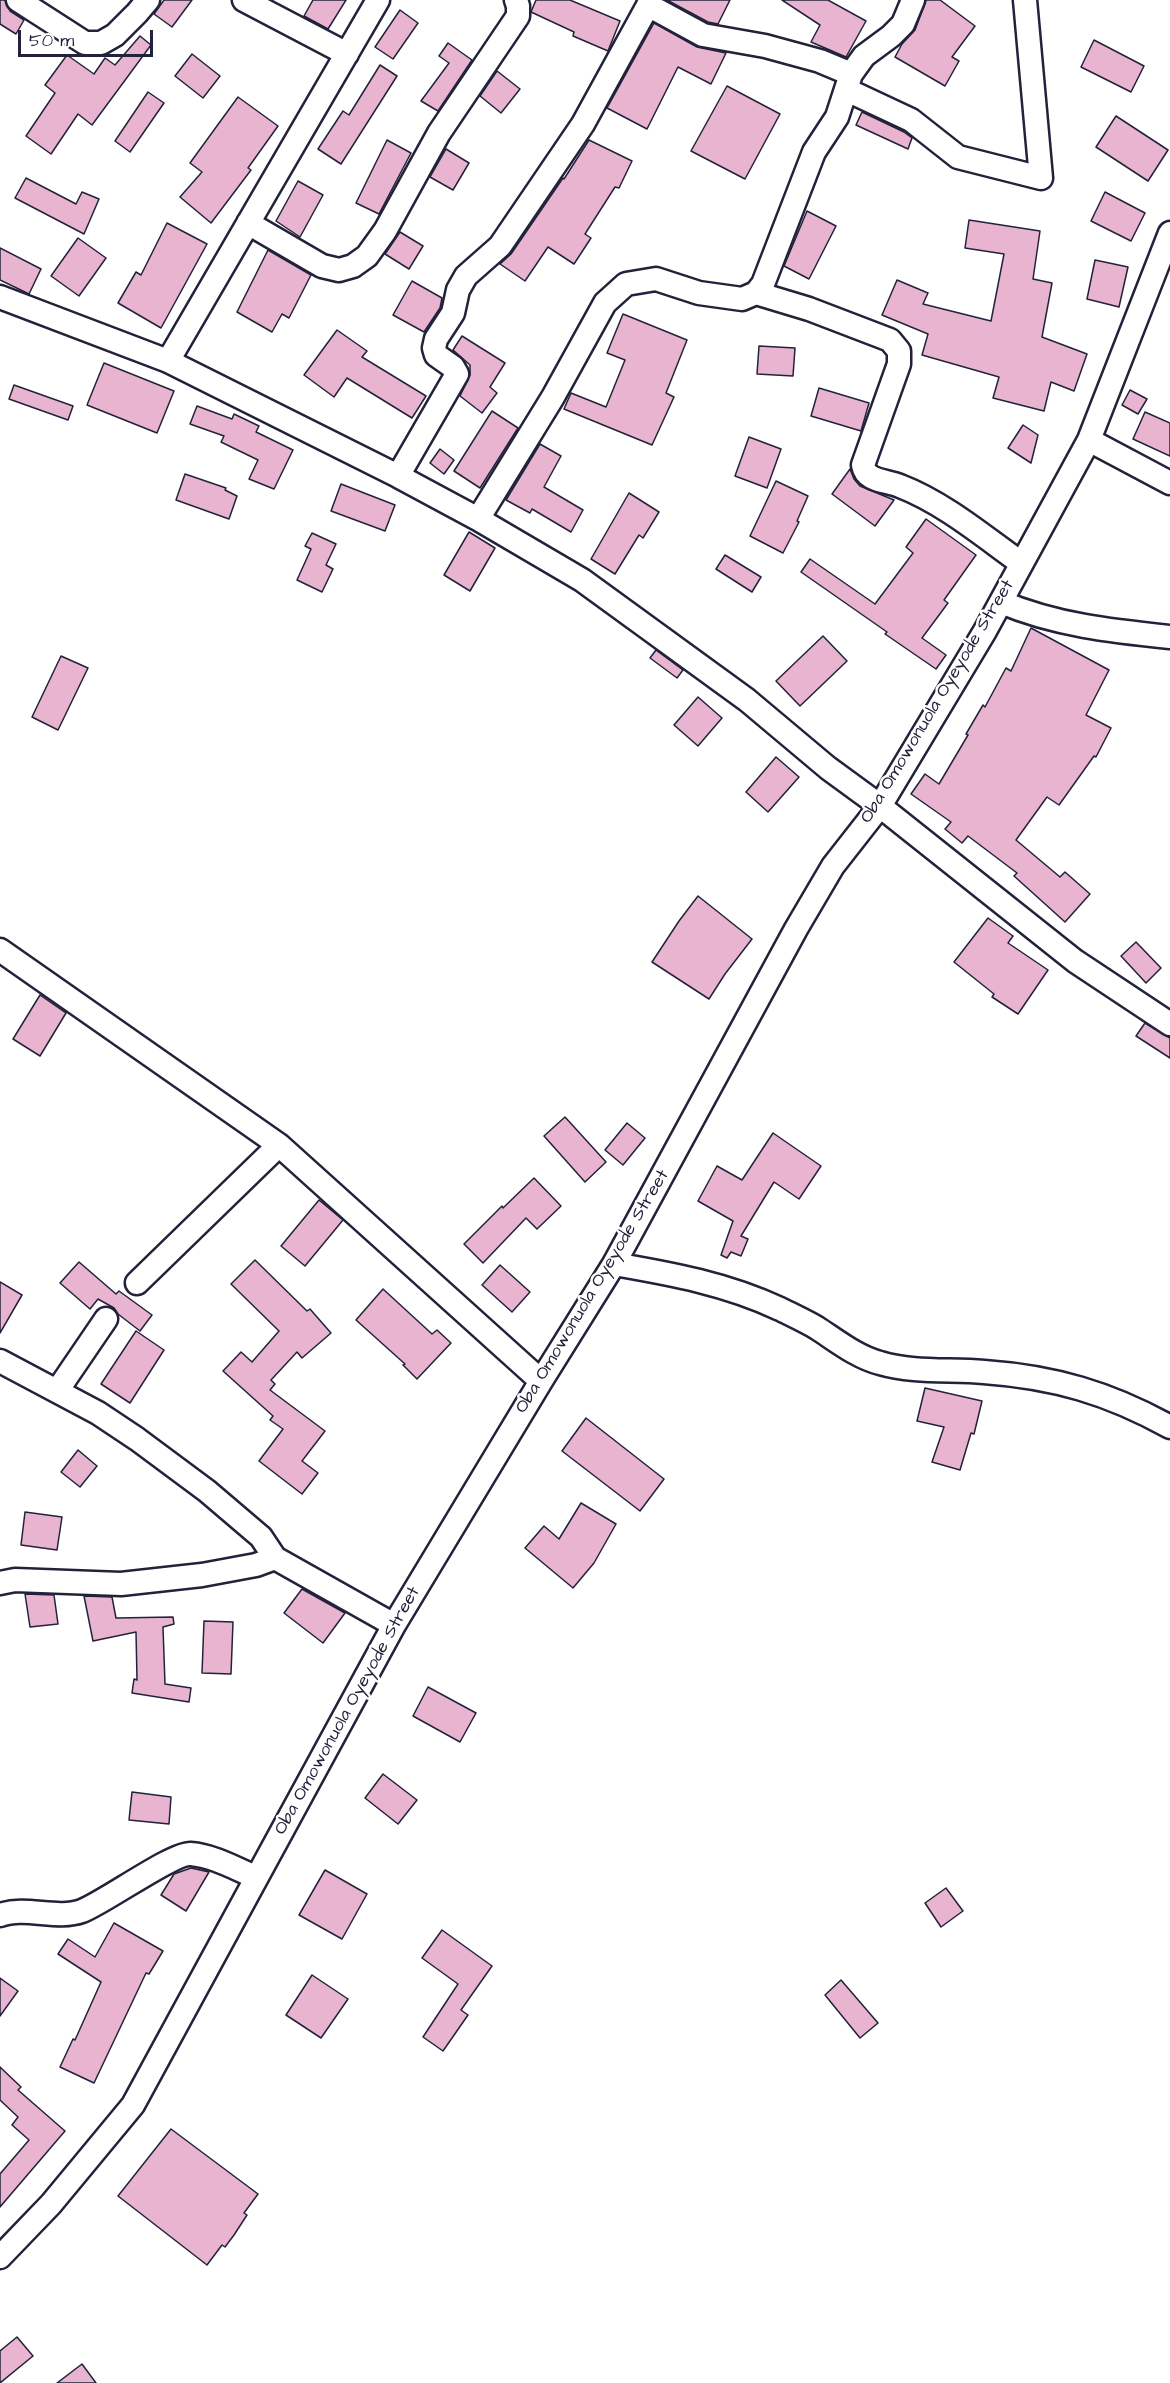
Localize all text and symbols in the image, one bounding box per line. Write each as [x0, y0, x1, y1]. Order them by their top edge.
scale bar [21, 18, 156, 56]
text: 50 m [29, 28, 74, 53]
street label: Oba Omowonuola Oyeyode Street [857, 576, 1019, 828]
street label: Oba Omowonuola Oyeyode Street [512, 1166, 674, 1418]
street label: Oba Omowonuola Oyeyode Street [271, 1583, 425, 1839]

